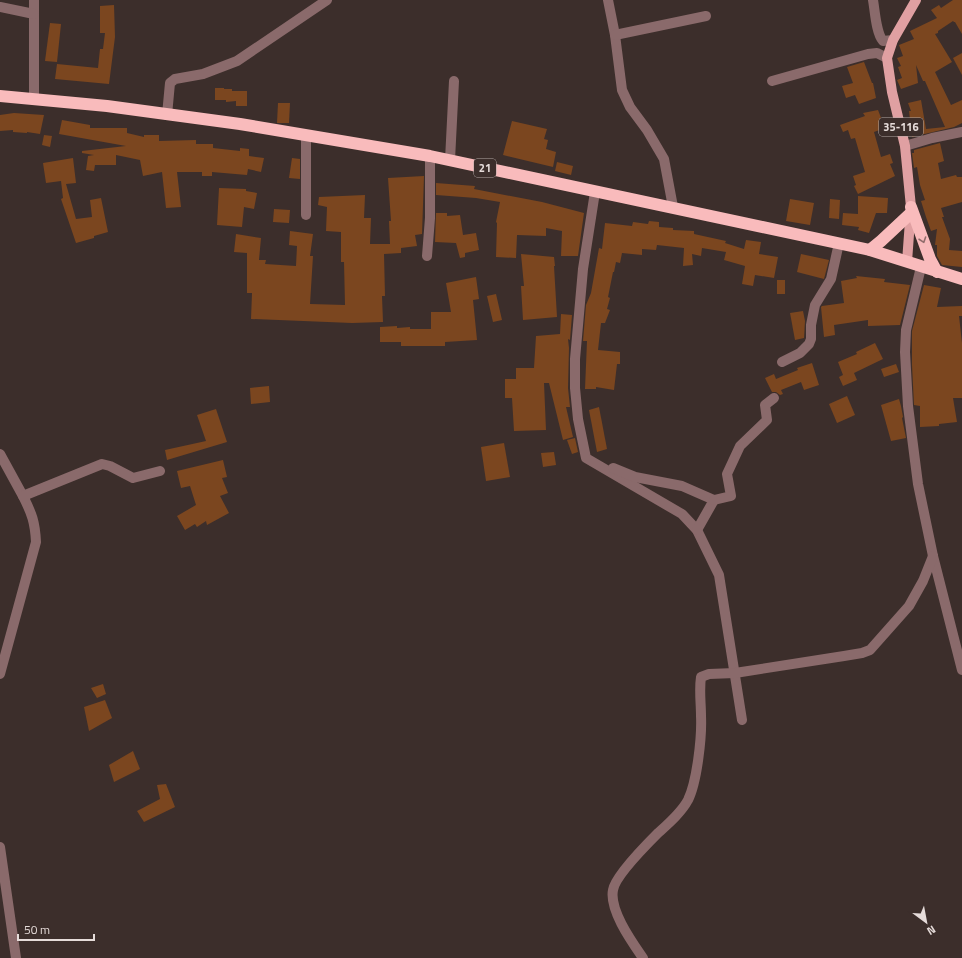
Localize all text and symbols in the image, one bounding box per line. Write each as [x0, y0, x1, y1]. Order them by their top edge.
road number: 35-116 [879, 118, 923, 136]
road number: 21 [474, 159, 496, 177]
one-way arrow [919, 236, 927, 243]
north arrow [906, 902, 946, 942]
scale bar [18, 916, 94, 942]
text: 50 m [24, 920, 50, 939]
text: N [924, 922, 939, 939]

